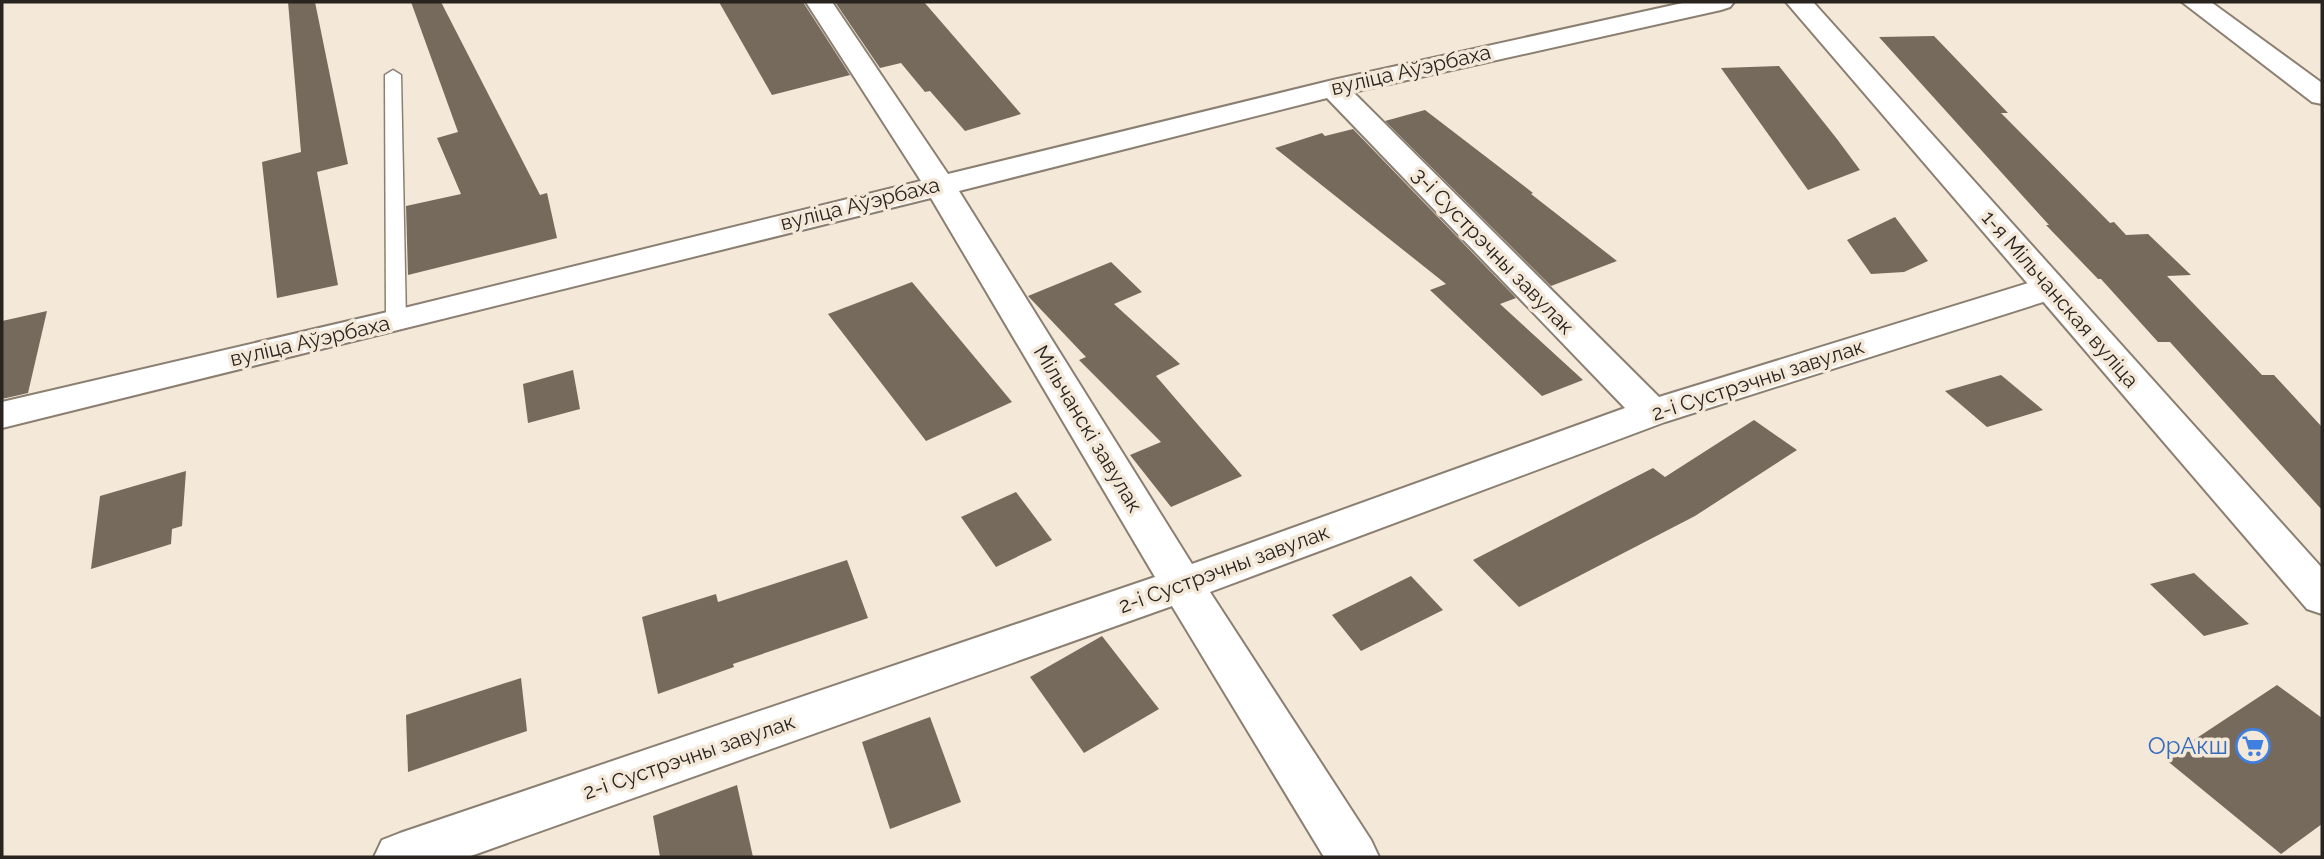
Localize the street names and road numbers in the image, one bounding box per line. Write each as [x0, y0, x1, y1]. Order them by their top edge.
street label: вуліца Аўэрбаха [1329, 39, 1493, 100]
street label: 3-і Сустрэчны завулак [1407, 162, 1580, 339]
street label: вуліца Аўэрбаха [778, 172, 942, 235]
street label: 1-я Мільчанская вуліца [1977, 205, 2144, 392]
street label: вуліца Аўэрбаха [228, 310, 392, 371]
street label: 2-і Сустрэчны завулак [1648, 333, 1867, 426]
street label: Мільчанскі завулак [1029, 341, 1148, 517]
street label: 2-і Сустрэчны завулак [1115, 519, 1332, 618]
street label: 2-і Сустрэчны завулак [580, 709, 798, 804]

